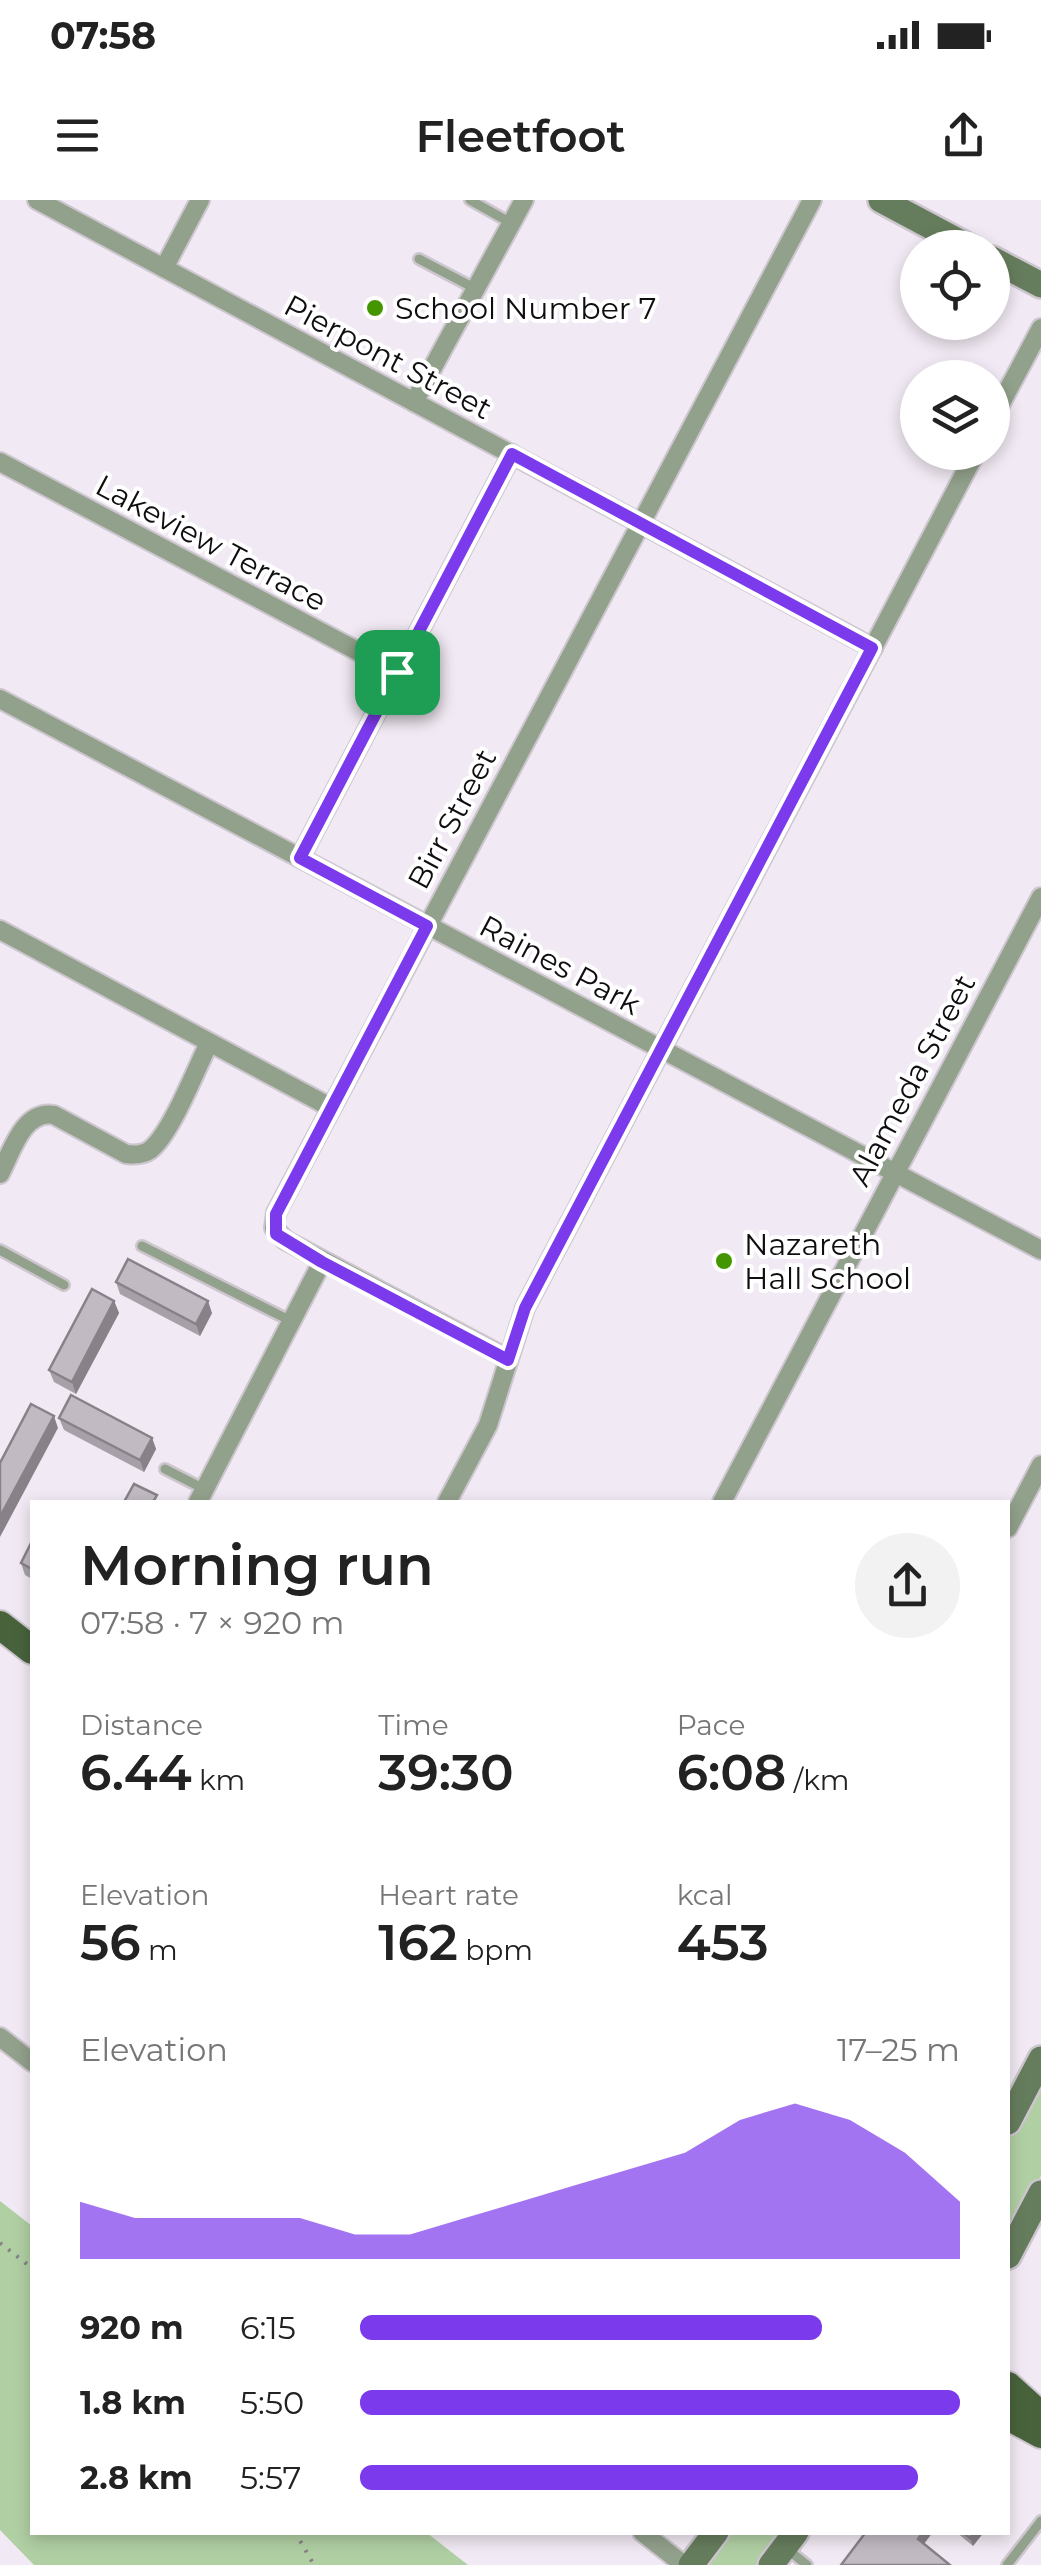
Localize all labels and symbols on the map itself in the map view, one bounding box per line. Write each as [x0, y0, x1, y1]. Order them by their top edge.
street label: Pierpont Street [278, 287, 498, 427]
place label: School Number 7 [395, 290, 656, 327]
marker: School Number 7 [364, 297, 386, 319]
street label: Lakeview Terrace [89, 467, 333, 619]
pin [355, 630, 440, 715]
street label: Birr Street [400, 743, 504, 895]
street label: Raines Park [473, 907, 647, 1023]
street label: Alameda Street [841, 968, 983, 1192]
place label: Nazareth Hall School [744, 1226, 911, 1297]
marker: Nazareth Hall School [713, 1250, 735, 1272]

